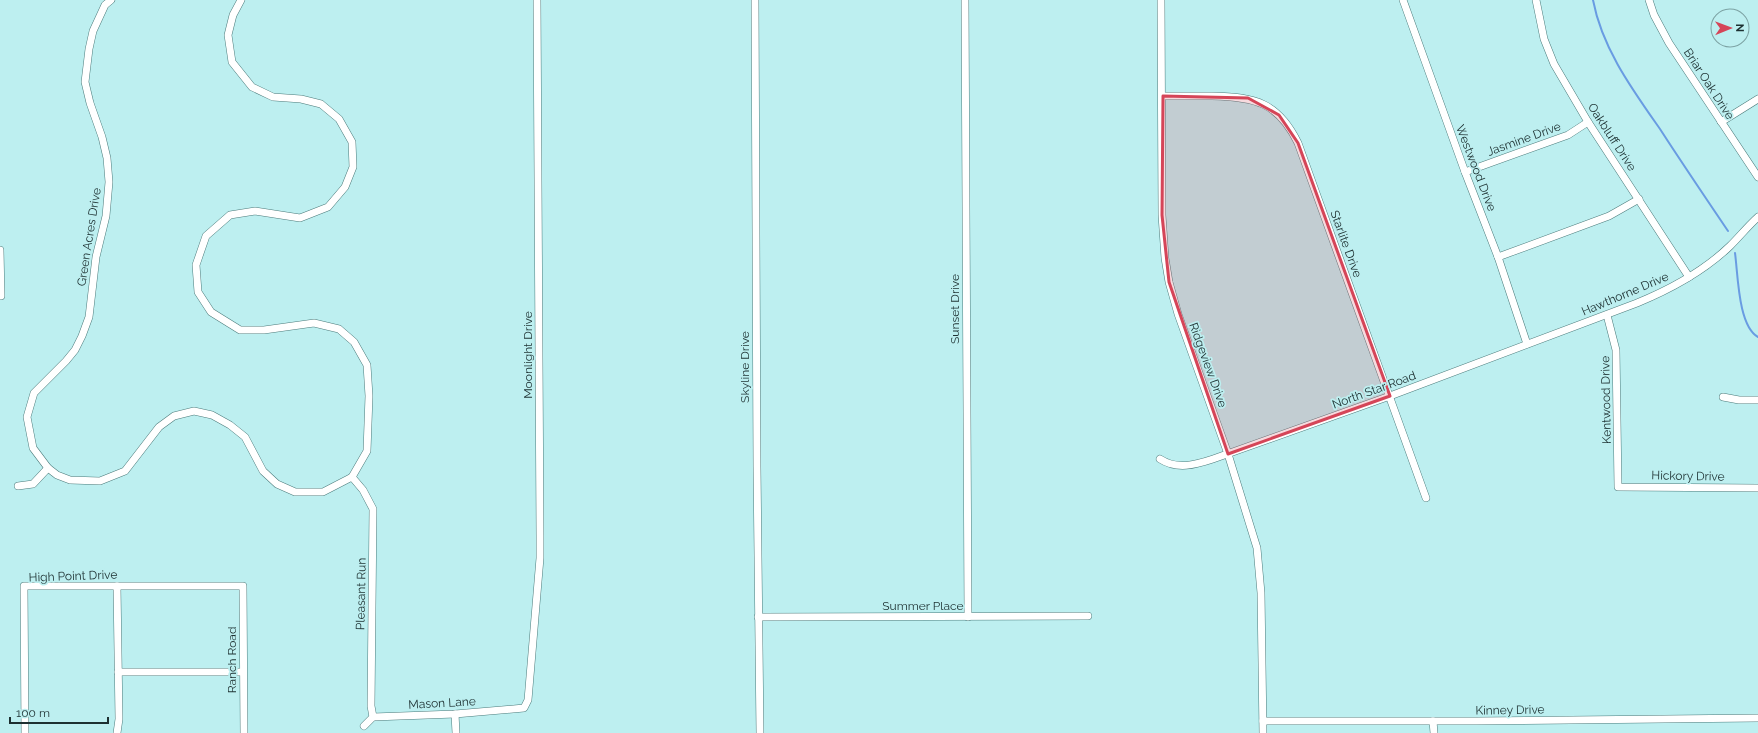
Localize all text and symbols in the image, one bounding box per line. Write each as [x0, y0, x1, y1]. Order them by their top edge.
north arrow [1710, 8, 1750, 48]
text: N [1733, 24, 1746, 32]
street label: Briar Oak Drive [1681, 46, 1737, 122]
street label: Oakbluff Drive [1585, 100, 1639, 174]
street label: Jasmine Drive [1485, 119, 1563, 159]
street label: Westwood Drive [1453, 123, 1499, 213]
street label: Green Acres Drive [74, 187, 104, 287]
street label: Starlite Drive [1327, 208, 1365, 280]
street label: Hawthorne Drive [1579, 269, 1671, 319]
street label: Sunset Drive [948, 274, 962, 344]
street label: Moonlight Drive [521, 311, 535, 399]
street label: Ridgeview Drive [1186, 321, 1230, 409]
street label: Skyline Drive [738, 331, 752, 403]
street label: Kentwood Drive [1598, 356, 1614, 444]
street label: North Star Road [1330, 368, 1418, 412]
street label: Hickory Drive [1651, 468, 1725, 484]
street label: Pleasant Run [353, 558, 369, 630]
street label: High Point Drive [28, 567, 118, 585]
street label: Summer Place [882, 599, 964, 613]
street label: Ranch Road [225, 627, 239, 693]
street label: Mason Lane [408, 694, 476, 712]
scale bar [10, 699, 108, 725]
street label: Kinney Drive [1475, 702, 1545, 718]
text: 100 m [16, 706, 50, 720]

